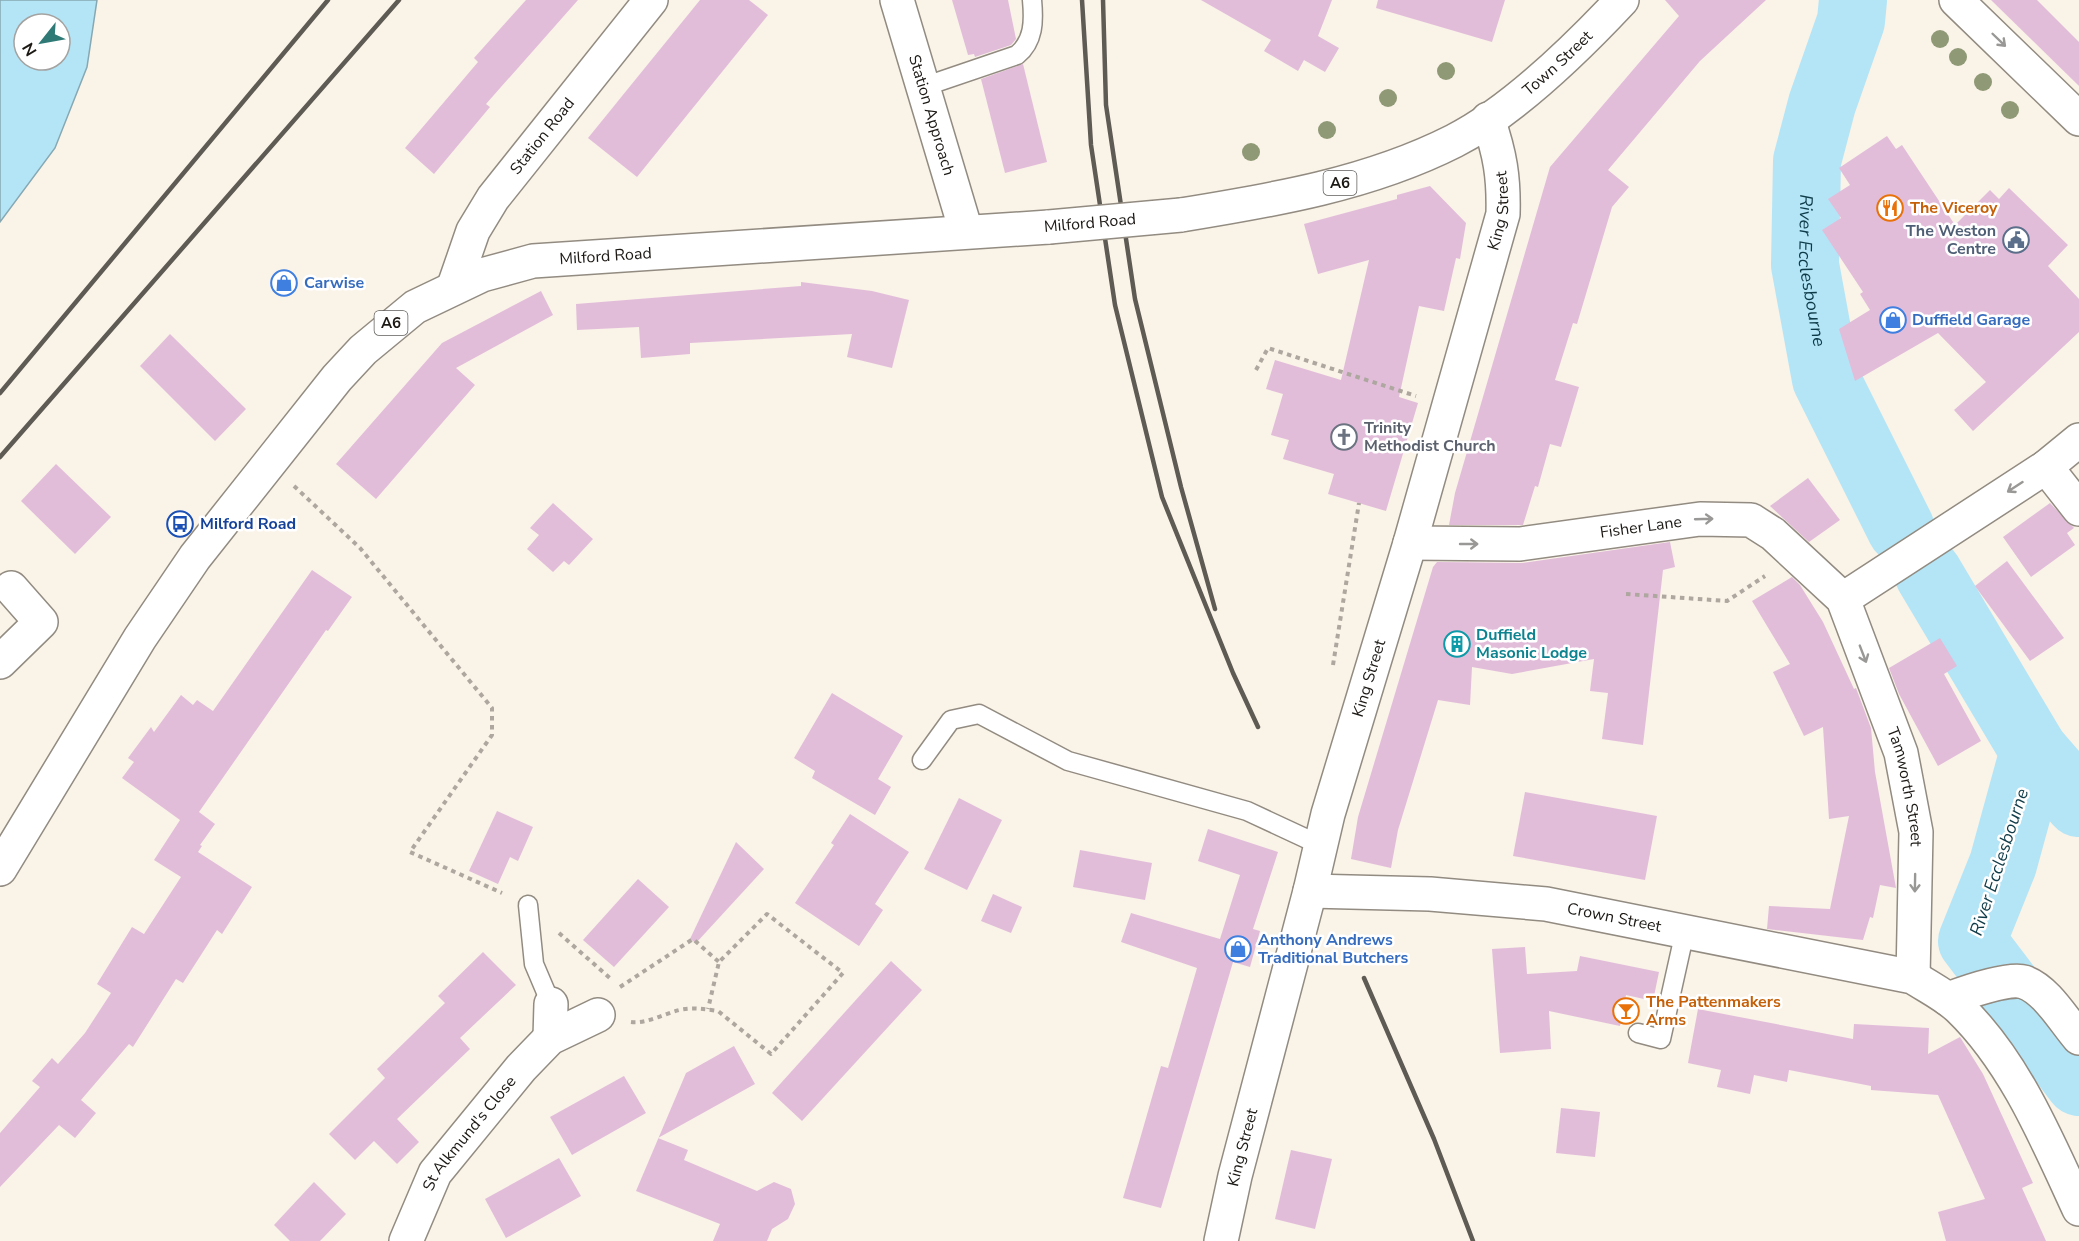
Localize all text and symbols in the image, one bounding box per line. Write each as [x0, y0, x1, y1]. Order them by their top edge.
north arrow [12, 12, 72, 72]
street label: Town Street [1518, 25, 1598, 101]
one-way arrow [1991, 33, 2006, 48]
text: N [17, 38, 43, 60]
street label: Station Approach [903, 52, 960, 178]
street label: Station Road [505, 93, 580, 179]
street label: King Street [1482, 170, 1514, 253]
road number: A6 [1324, 171, 1356, 195]
restaurant icon: The Viceroy [1875, 193, 1905, 223]
water label: River Ecclesbourne [1793, 194, 1832, 349]
place label: The Viceroy [1910, 197, 1998, 219]
street label: Milford Road [1043, 208, 1137, 238]
place label: The Weston Centre [1906, 220, 1996, 260]
public building icon: The Weston Centre [2001, 225, 2031, 255]
street label: Milford Road [559, 242, 652, 270]
shop icon: Carwise [269, 268, 299, 298]
place label: Carwise [304, 272, 365, 294]
shop icon: Duffield Garage [1878, 305, 1908, 335]
place label: Duffield Garage [1912, 309, 2030, 331]
road number: A6 [374, 311, 408, 335]
place label: Trinity Methodist Church [1364, 417, 1496, 457]
church icon: Trinity Methodist Church [1329, 422, 1359, 452]
one-way arrow [2008, 481, 2024, 493]
bus stop icon: Milford Road [165, 509, 195, 539]
street label: Fisher Lane [1598, 511, 1683, 544]
place label: Milford Road [200, 513, 296, 535]
one-way arrow [1693, 514, 1713, 525]
one-way arrow [1458, 538, 1478, 550]
place label: Duffield Masonic Lodge [1476, 624, 1587, 664]
building icon: Duffield Masonic Lodge [1442, 629, 1472, 659]
street label: King Street [1347, 636, 1391, 720]
one-way arrow [1859, 644, 1870, 663]
street label: Tamworth Street [1881, 724, 1927, 847]
water label: River Ecclesbourne [1964, 785, 2034, 939]
one-way arrow [1909, 872, 1921, 892]
street label: Crown Street [1565, 897, 1664, 938]
place label: Anthony Andrews Traditional Butchers [1258, 929, 1408, 969]
shop icon: Anthony Andrews Traditional Butchers [1223, 934, 1253, 964]
place label: The Pattenmakers Arms [1646, 991, 1781, 1031]
bar icon: The Pattenmakers Arms [1611, 996, 1641, 1026]
street label: St Alkmund's Close [418, 1071, 521, 1194]
street label: King Street [1222, 1106, 1263, 1189]

